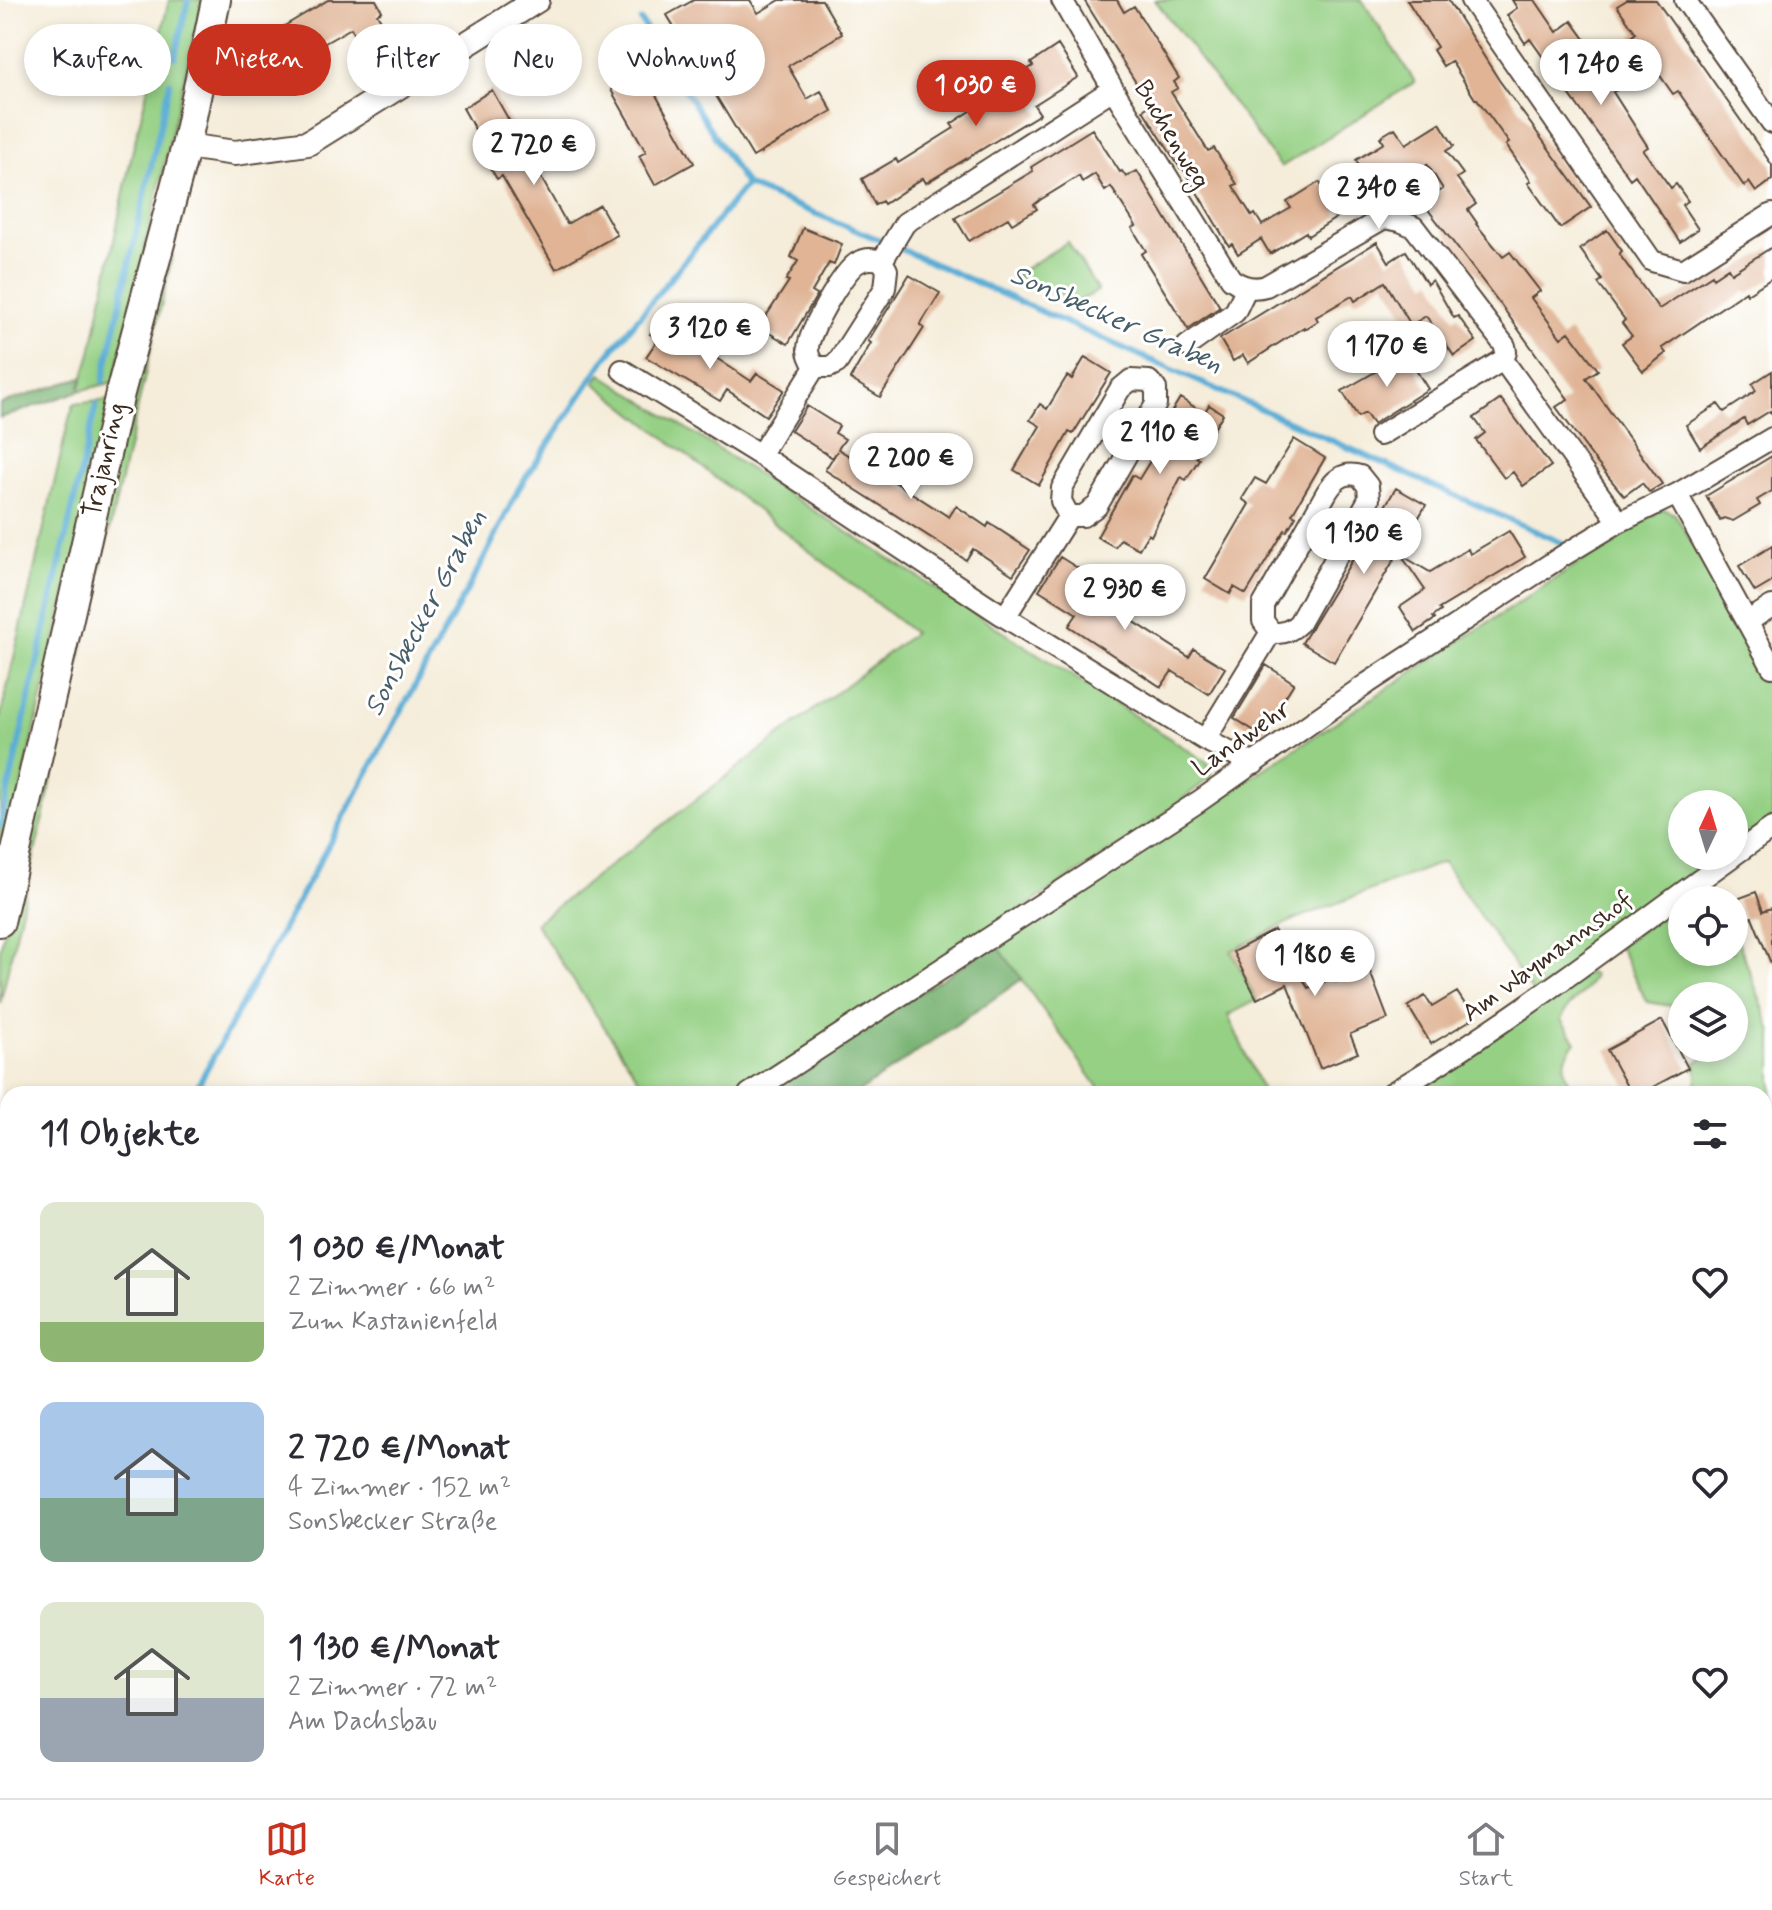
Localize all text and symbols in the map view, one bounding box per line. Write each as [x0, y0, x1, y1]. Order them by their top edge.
chip: Kaufen [24, 24, 171, 96]
chip: Mieten [187, 24, 331, 96]
chip: Filter [347, 24, 469, 96]
chip: Neu [485, 24, 582, 96]
chip: Wohnung [598, 24, 765, 96]
pin: 1 240 € [1527, 39, 1675, 107]
text: 1 240 € [1558, 48, 1644, 82]
pin: 1 030 € [902, 60, 1050, 128]
text: 1 030 € [935, 69, 1017, 103]
street label: Buchenweg [1123, 74, 1217, 197]
pin: 2 720 € [460, 119, 608, 187]
text: 2 720 € [491, 128, 577, 162]
pin: 2 340 € [1305, 163, 1453, 231]
text: 2 340 € [1337, 172, 1421, 206]
water label: Sonsbecker Graben [1004, 257, 1228, 383]
pin: 3 120 € [636, 303, 784, 371]
text: 3 120 € [668, 312, 752, 346]
pin: 1 170 € [1313, 321, 1461, 389]
text: 1 170 € [1346, 330, 1428, 364]
street label: Trajanring [75, 399, 135, 521]
pin: 2 110 € [1086, 408, 1234, 476]
text: 2 110 € [1120, 417, 1200, 451]
pin: 2 200 € [837, 433, 985, 501]
text: 2 200 € [867, 442, 955, 476]
water label: Sonsbecker Graben [356, 503, 496, 723]
pin: 1 130 € [1290, 508, 1438, 576]
text: 1 130 € [1324, 517, 1404, 551]
pin: 2 930 € [1051, 564, 1199, 632]
text: 2 930 € [1083, 573, 1167, 607]
street label: Landwehr [1186, 692, 1299, 785]
north arrow [1668, 790, 1748, 870]
map controls [1668, 790, 1748, 1062]
street label: Am Waymannshof [1456, 883, 1640, 1031]
button: locate [1668, 886, 1748, 966]
pin: 1 180 € [1241, 930, 1389, 998]
text: 1 180 € [1274, 939, 1356, 973]
button: layers [1668, 982, 1748, 1062]
text: 11 Objekte [40, 1112, 200, 1157]
icon: filters [1688, 1112, 1732, 1156]
text: 1 030 €/Monat [288, 1226, 505, 1271]
icon: home [104, 1234, 200, 1330]
icon: heart [1688, 1260, 1732, 1304]
text: 2 Zimmer · 66 m² [288, 1271, 495, 1305]
text: Zum Kastanienfeld [288, 1305, 498, 1339]
text: 2 720 €/Monat [288, 1426, 510, 1471]
icon: home [104, 1434, 200, 1530]
icon: heart [1688, 1460, 1732, 1504]
text: 4 Zimmer · 152 m² [288, 1471, 511, 1505]
text: Sonsbecker Straße [288, 1505, 497, 1539]
text: 1 130 €/Monat [288, 1626, 500, 1671]
icon: home [104, 1634, 200, 1730]
icon: heart [1688, 1660, 1732, 1704]
text: 2 Zimmer · 72 m² [288, 1671, 497, 1705]
text: Am Dachsbau [288, 1705, 437, 1739]
tab: Karte [259, 1817, 315, 1893]
tab: Gespeichert [832, 1817, 941, 1893]
tab: Start [1459, 1817, 1513, 1893]

